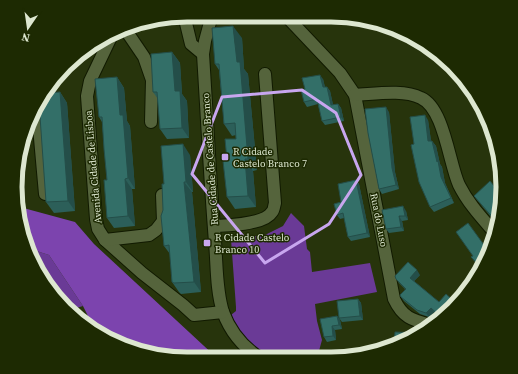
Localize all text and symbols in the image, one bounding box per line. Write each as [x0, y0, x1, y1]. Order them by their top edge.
north arrow [8, 8, 48, 48]
text: N [20, 29, 31, 45]
street label: Rua Cidade de Castelo Branco [199, 92, 221, 226]
street label: Avenida Cidade de Lisboa [81, 109, 104, 224]
place label: R Cidade Castelo Branco 7 [233, 145, 307, 170]
marker: R Cidade Castelo Branco 7 [220, 152, 230, 162]
street label: Rua do Luso [367, 192, 391, 248]
place label: R Cidade Castelo Branco 10 [215, 231, 290, 256]
marker: R Cidade Castelo Branco 10 [202, 238, 212, 248]

